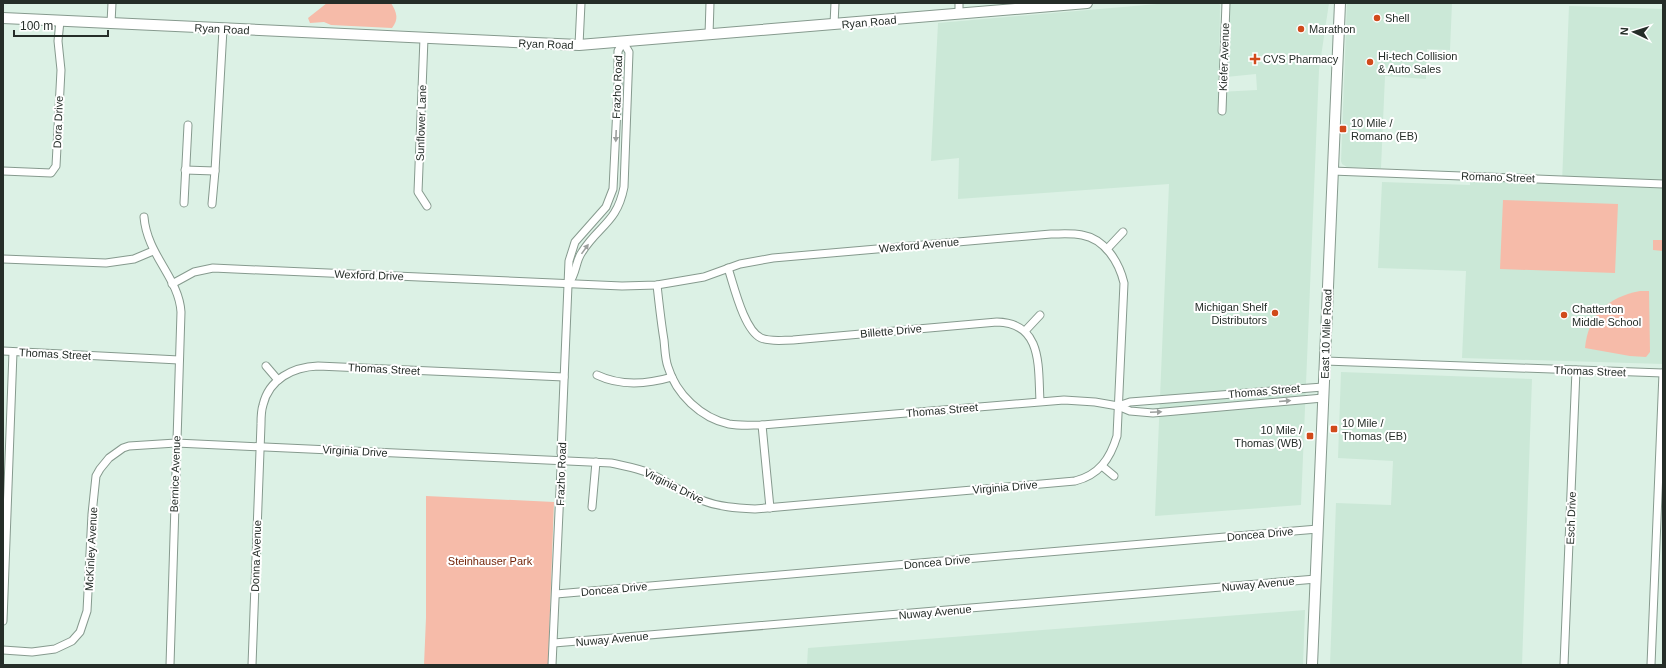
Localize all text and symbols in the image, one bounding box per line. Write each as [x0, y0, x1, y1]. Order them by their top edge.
scale bar [14, 12, 108, 38]
place label: Shell [1385, 12, 1409, 24]
north arrow [1614, 12, 1654, 52]
marker: Shell [1372, 13, 1382, 23]
street label: Ryan Road [841, 14, 897, 30]
text: 100 m [20, 19, 53, 33]
street label: Ryan Road [194, 22, 250, 36]
street label: Kiefer Avenue [1217, 23, 1231, 91]
place label: Marathon [1309, 23, 1355, 35]
marker: Marathon [1296, 24, 1306, 34]
text: N [1618, 27, 1630, 36]
street label: Ryan Road [518, 37, 574, 51]
place label: Hi-tech Collision & Auto Sales [1378, 50, 1457, 75]
place label: CVS Pharmacy [1263, 53, 1339, 65]
marker: CVS Pharmacy [1250, 54, 1260, 64]
street label: Frazho Road [610, 55, 624, 119]
marker: Hi-tech Collision & Auto Sales [1365, 57, 1375, 67]
street label: Sunflower Lane [414, 85, 428, 161]
street label: Dora Drive [51, 96, 65, 148]
place label: 10 Mile / Romano (EB) [1351, 117, 1418, 142]
marker: 10 Mile / Romano (EB) [1338, 124, 1348, 134]
one-way arrow [613, 130, 619, 143]
street label: Romano Street [1461, 170, 1535, 184]
street label: Wexford Avenue [878, 236, 960, 254]
one-way arrow [581, 243, 589, 254]
street label: Wexford Drive [334, 268, 404, 282]
street label: East 10 Mile Road [1318, 289, 1334, 379]
place label: Michigan Shelf Distributors [1195, 301, 1268, 326]
place label: Chatterton Middle School [1572, 303, 1641, 328]
marker: Michigan Shelf Distributors [1270, 308, 1280, 318]
marker: Chatterton Middle School [1559, 310, 1569, 320]
street label: Billette Drive [860, 322, 922, 340]
street label: Thomas Street [19, 346, 91, 362]
street label: Thomas Street [348, 361, 420, 377]
street label: Thomas Street [1554, 364, 1626, 378]
street label: Thomas Street [1228, 382, 1300, 400]
one-way arrow [1279, 398, 1291, 404]
street label: Thomas Street [906, 401, 978, 419]
one-way arrow [1150, 409, 1163, 415]
place label: 10 Mile / Thomas (EB) [1342, 417, 1407, 442]
place label: 10 Mile / Thomas (WB) [1234, 424, 1303, 449]
marker: 10 Mile / Thomas (EB) [1329, 424, 1339, 434]
marker: 10 Mile / Thomas (WB) [1305, 431, 1315, 441]
street label: Bernice Avenue [168, 435, 182, 513]
street label: Frazho Road [554, 442, 568, 506]
street label: Virginia Drive [322, 443, 388, 459]
street label: Virginia Drive [642, 466, 706, 506]
street label: Virginia Drive [972, 478, 1038, 496]
street label: Esch Drive [1564, 491, 1578, 545]
street label: McKinley Avenue [83, 507, 99, 591]
street label: Donna Avenue [249, 520, 263, 592]
street label: Doncea Drive [1226, 525, 1294, 543]
street label: Doncea Drive [903, 553, 971, 571]
park label: Steinhauser Park [448, 555, 533, 567]
street label: Nuway Avenue [1221, 575, 1295, 593]
street label: Doncea Drive [580, 580, 648, 598]
street label: Nuway Avenue [898, 603, 972, 621]
street label: Nuway Avenue [575, 630, 649, 648]

